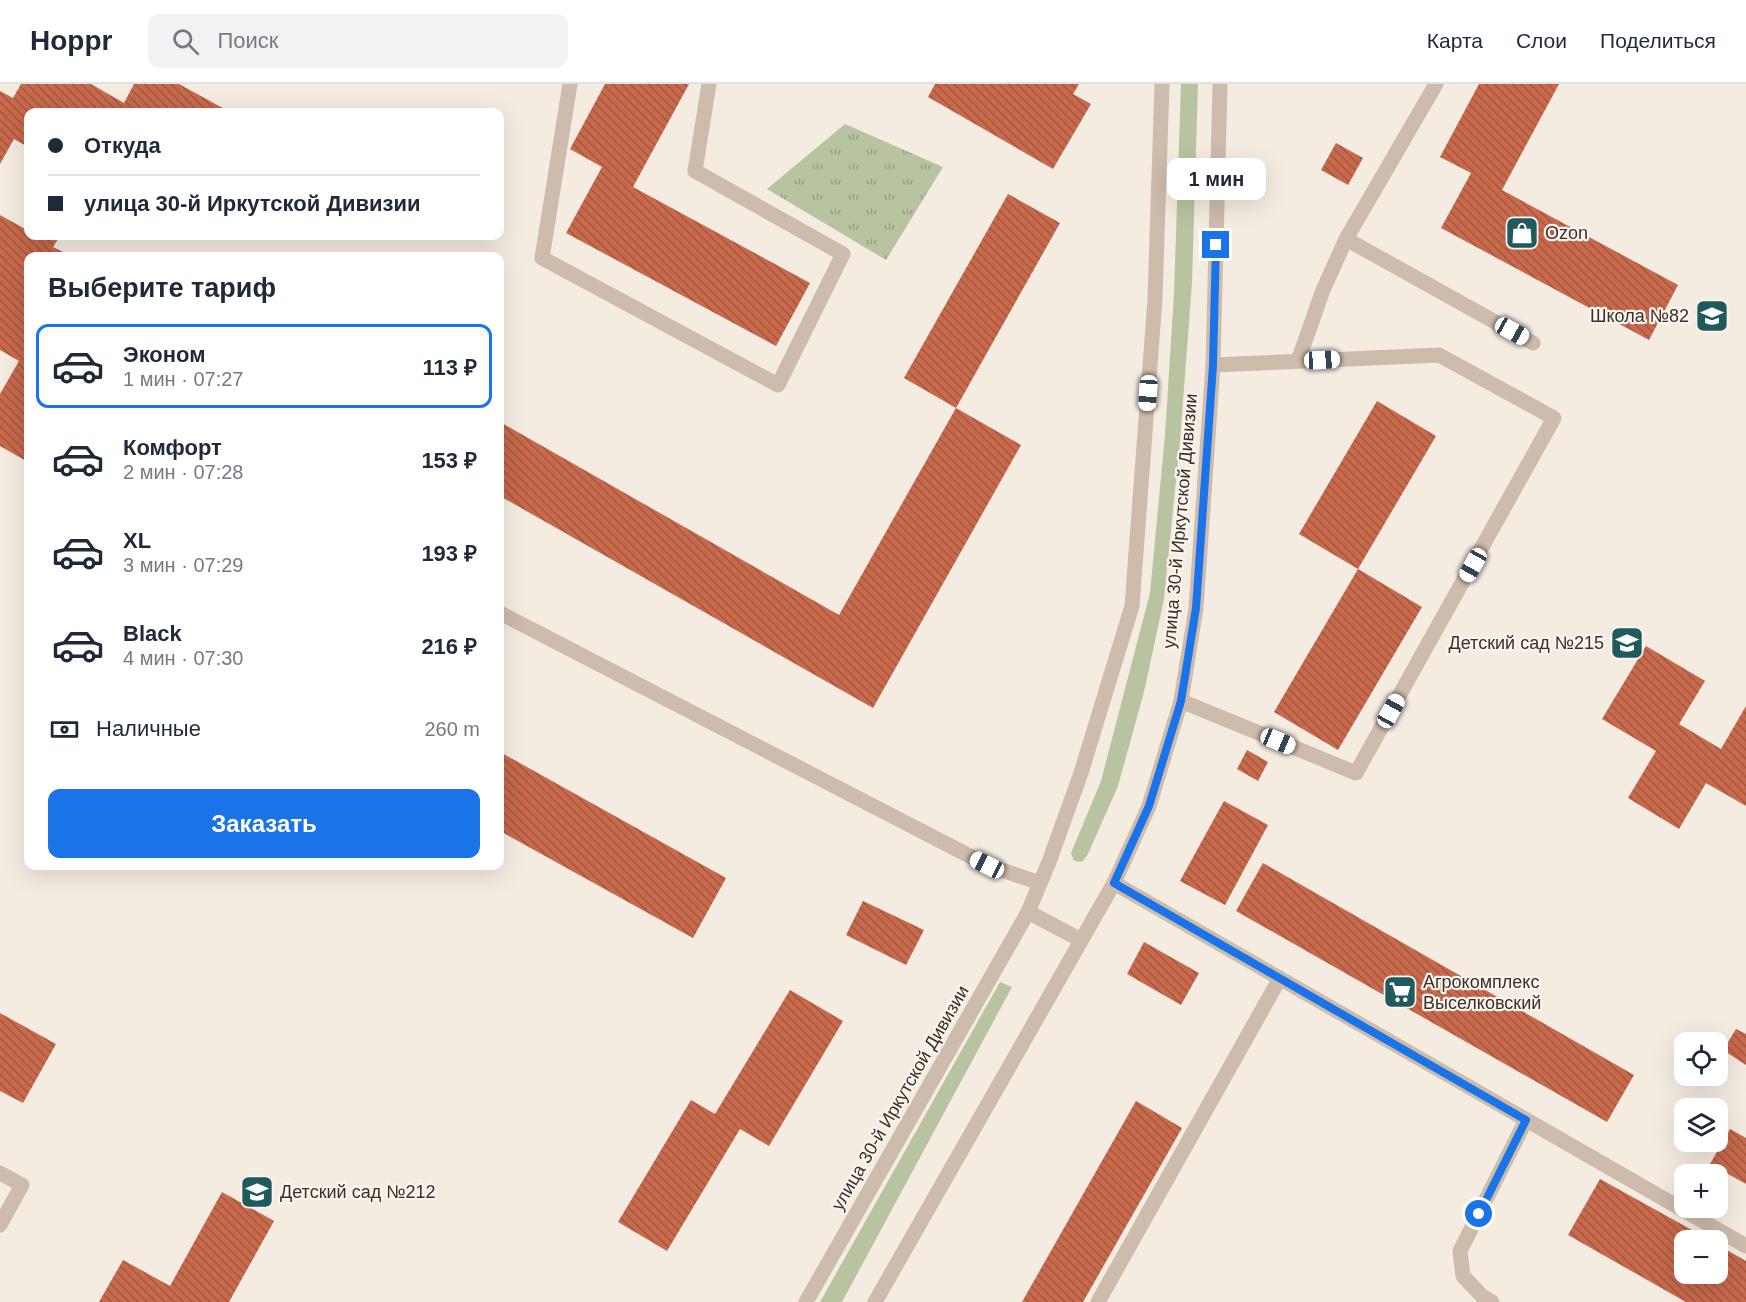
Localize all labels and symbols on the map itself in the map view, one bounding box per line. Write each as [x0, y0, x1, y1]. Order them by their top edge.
callout: 1 мин [1166, 158, 1266, 200]
shop icon: Ozon [1504, 215, 1540, 251]
place label: Ozon [1545, 223, 1588, 243]
route end [1202, 231, 1229, 258]
school or university icon: Школа №82 [1694, 298, 1730, 334]
place label: Школа №82 [1590, 306, 1689, 326]
car [1492, 314, 1532, 348]
car [1304, 350, 1340, 370]
car [1138, 374, 1158, 412]
street label: улица 30-й Иркутской Дивизии [1159, 393, 1201, 649]
car [1456, 545, 1490, 585]
school or university icon: Детский сад №215 [1609, 625, 1645, 661]
place label: Детский сад №215 [1449, 633, 1604, 653]
car [1374, 691, 1408, 731]
car [1258, 726, 1298, 756]
car [967, 849, 1007, 881]
place label: Агрокомплекс Выселковский [1423, 972, 1541, 1013]
supermarket icon: Агрокомплекс Выселковский [1382, 974, 1418, 1010]
street label: улица 30-й Иркутской Дивизии [827, 982, 973, 1214]
school or university icon: Детский сад №212 [239, 1174, 275, 1210]
place label: Детский сад №212 [280, 1182, 436, 1202]
route start [1465, 1200, 1492, 1227]

